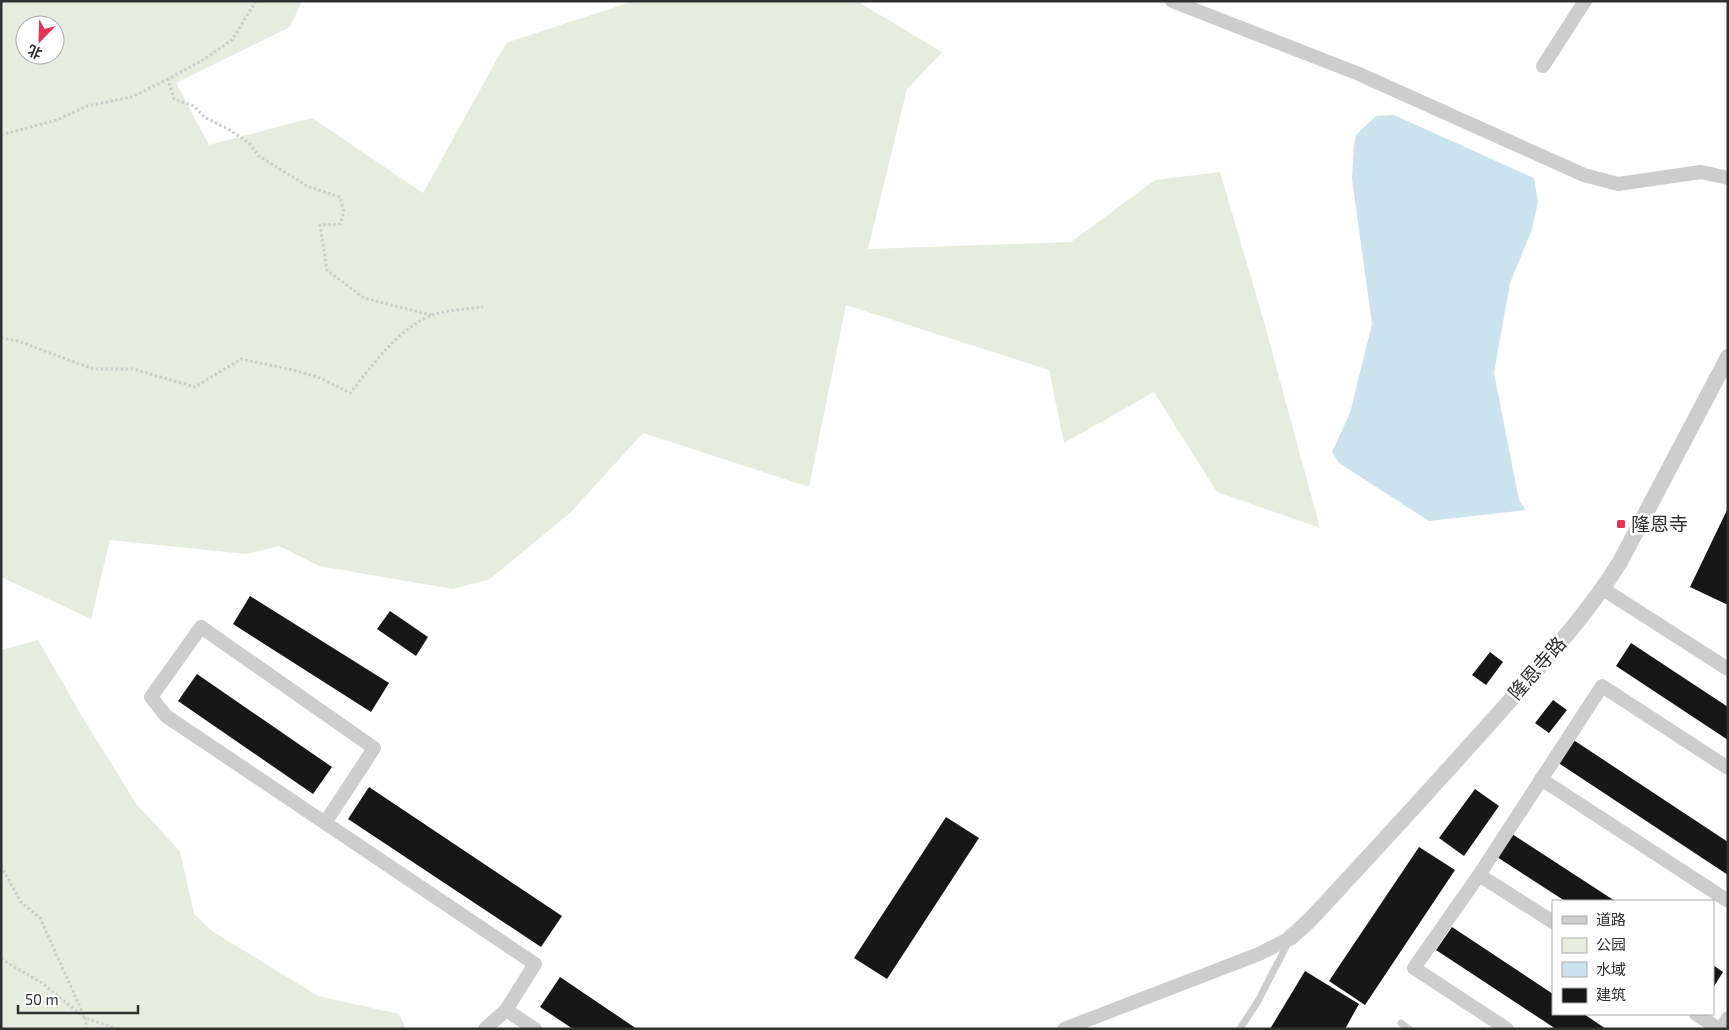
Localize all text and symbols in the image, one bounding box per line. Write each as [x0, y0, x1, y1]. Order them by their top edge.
north arrow [15, 15, 65, 65]
text: 北 [25, 42, 44, 63]
place label: 隆恩寺 [1631, 512, 1688, 535]
marker: 隆恩寺 [1615, 518, 1627, 530]
street label: 隆恩寺路 [1503, 631, 1570, 704]
legend [1552, 900, 1714, 1015]
text: 道路 [1596, 910, 1626, 928]
text: 公园 [1596, 935, 1626, 953]
text: 水域 [1596, 960, 1626, 978]
scale bar [18, 982, 138, 1014]
text: 建筑 [1596, 985, 1626, 1003]
text: 50 m [25, 990, 59, 1008]

